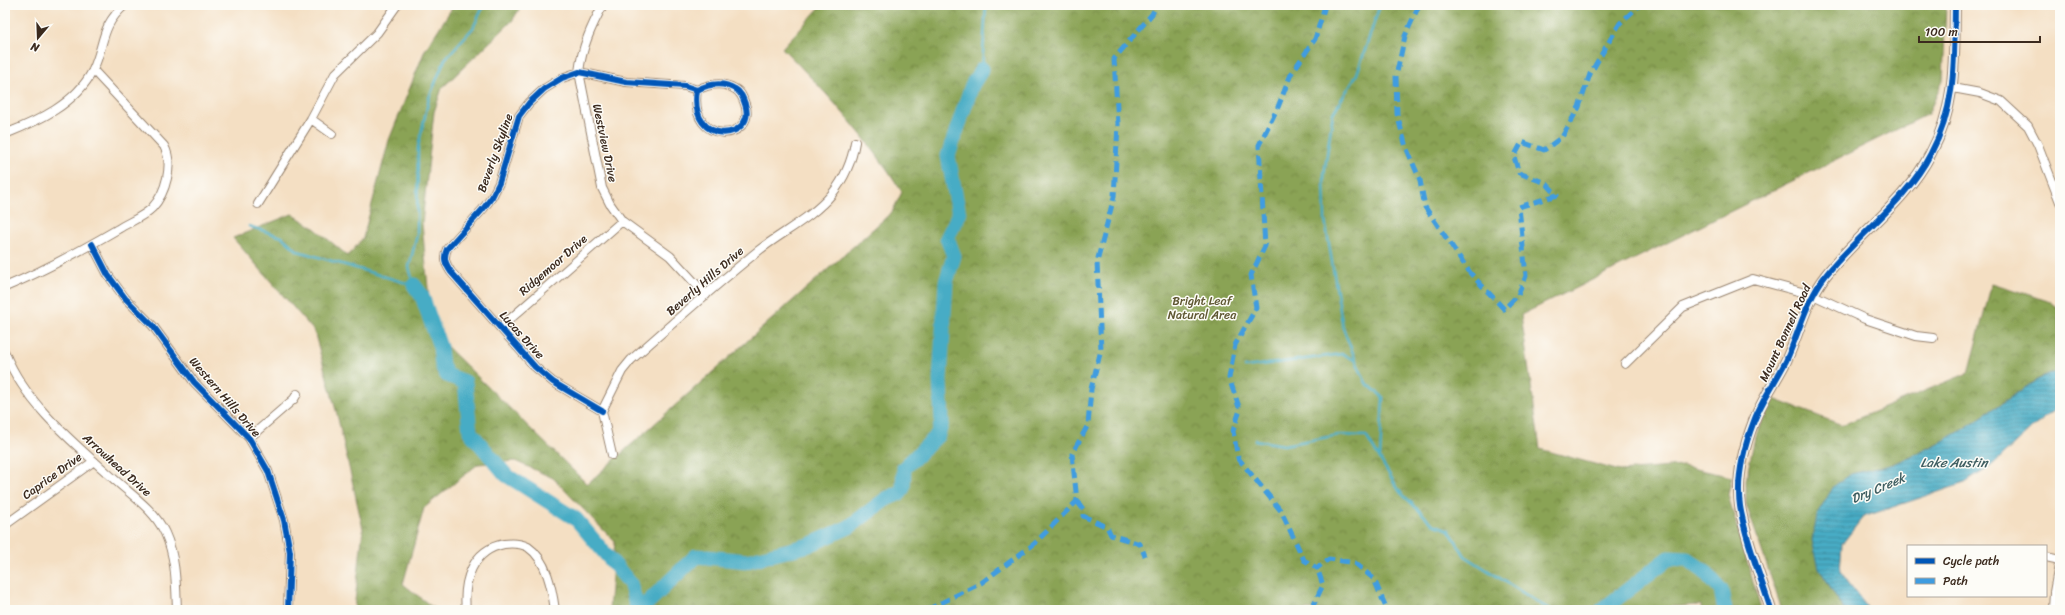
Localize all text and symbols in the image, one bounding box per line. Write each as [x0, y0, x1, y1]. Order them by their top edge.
north arrow [18, 18, 58, 58]
scale bar [1919, 18, 2040, 44]
text: 100 m [1925, 21, 1958, 43]
text: N [28, 37, 43, 58]
street label: Westview Drive [586, 102, 624, 184]
street label: Beverly Skyline [471, 110, 519, 196]
street label: Ridgemoor Drive [514, 229, 593, 301]
street label: Beverly Hills Drive [661, 241, 749, 321]
street label: Mount Bonnell Road [1753, 279, 1818, 386]
park label: Bright Leaf Natural Area [1168, 290, 1237, 326]
street label: Lucas Drive [494, 305, 550, 365]
street label: Western Hills Drive [183, 352, 267, 442]
street label: Arrowhead Drive [76, 427, 157, 502]
street label: Caprice Drive [17, 446, 87, 506]
water label: Lake Austin [1921, 451, 1989, 474]
water label: Dry Creek [1847, 465, 1911, 510]
legend [1907, 545, 2047, 597]
text: Cycle path [1943, 550, 1999, 572]
text: Path [1943, 570, 1968, 592]

